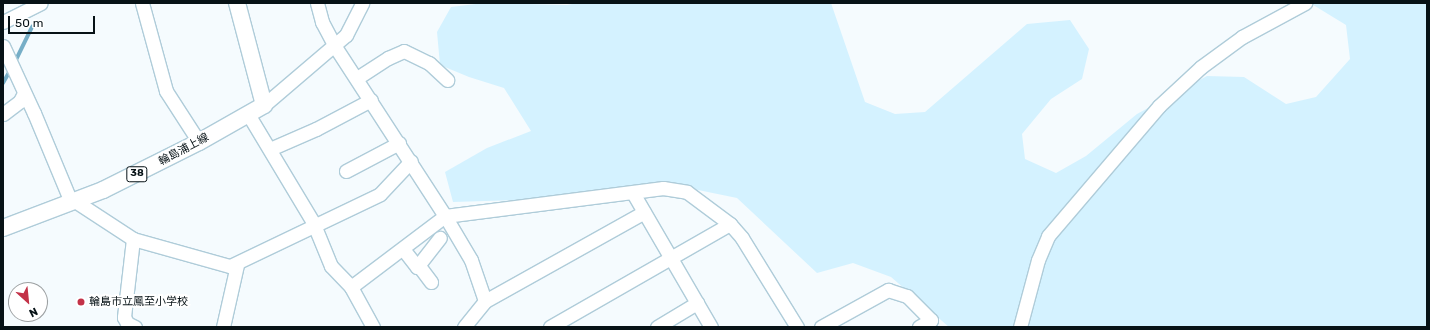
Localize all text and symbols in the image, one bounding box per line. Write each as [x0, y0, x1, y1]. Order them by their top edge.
scale bar [10, 8, 97, 34]
text: 50 m [15, 16, 43, 30]
street label: 輪島浦上線 [157, 131, 211, 169]
road number: 38 [126, 166, 148, 182]
north arrow [8, 282, 48, 322]
place label: 輪島市立鳳至小学校 [89, 295, 188, 309]
marker: 輪島市立鳳至小学校 [76, 297, 86, 307]
text: N [27, 305, 40, 320]

